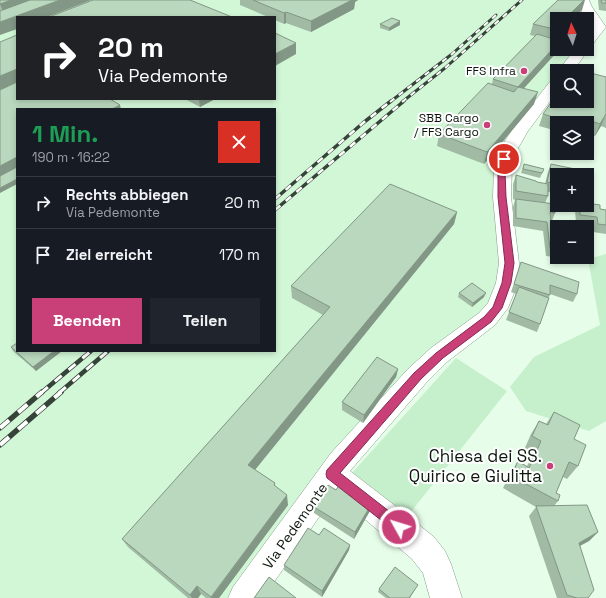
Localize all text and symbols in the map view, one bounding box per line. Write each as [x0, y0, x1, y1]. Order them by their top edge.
north arrow [550, 12, 594, 56]
map controls [550, 12, 594, 264]
text: 20 m [98, 29, 164, 65]
icon: right [32, 32, 84, 84]
place label: FFS Infra [466, 63, 516, 79]
text: Via Pedemonte [98, 64, 228, 87]
button: search [550, 64, 594, 108]
marker: FFS Infra [519, 66, 529, 76]
place label: SBB Cargo / FFS Cargo [414, 110, 479, 140]
button: layers [550, 116, 594, 160]
text: 1 Min. [32, 118, 98, 149]
marker: SBB Cargo / FFS Cargo [482, 120, 492, 130]
button: close [218, 121, 260, 163]
pin [487, 142, 521, 176]
icon: arrive [493, 148, 515, 170]
text: 190 m · 16:22 [32, 149, 110, 166]
button: + [550, 168, 594, 212]
text: Rechts abbiegen [66, 185, 188, 204]
icon: right [32, 192, 54, 214]
text: 20 m [225, 193, 260, 212]
text: Via Pedemonte [66, 204, 160, 221]
button: − [550, 220, 594, 264]
icon: arrive [32, 244, 54, 266]
text: Ziel erreicht [66, 245, 153, 264]
text: 170 m [219, 245, 260, 264]
button: Beenden [32, 298, 142, 344]
button: Teilen [150, 298, 260, 344]
place label: Chiesa dei SS. Quirico e Giulitta [409, 445, 542, 487]
marker: Chiesa dei SS. Quirico e Giulitta [545, 461, 555, 471]
street label: Via Pedemonte [259, 479, 331, 573]
position arrow [378, 506, 420, 548]

